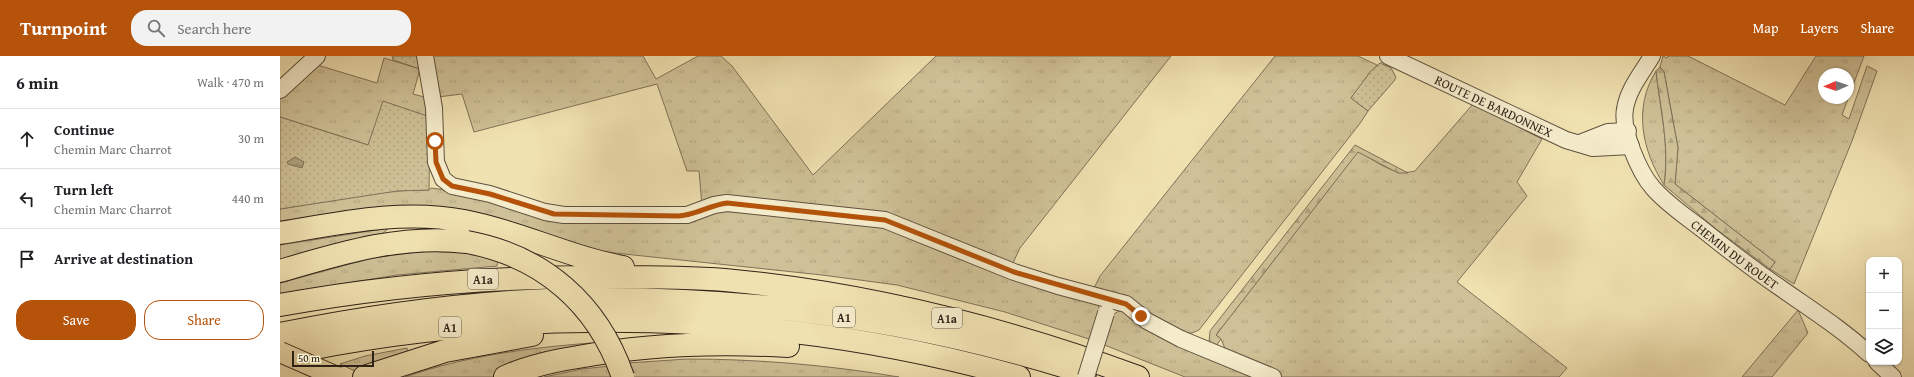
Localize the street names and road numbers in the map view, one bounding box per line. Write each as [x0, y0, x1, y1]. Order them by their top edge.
street label: ROUTE DE BARDONNEX [1432, 70, 1556, 142]
street label: CHEMIN DU ROUET [1687, 215, 1783, 294]
road number: A1a [468, 269, 498, 289]
road number: A1 [833, 307, 855, 327]
road number: A1a [932, 308, 962, 328]
road number: A1 [439, 317, 461, 337]

